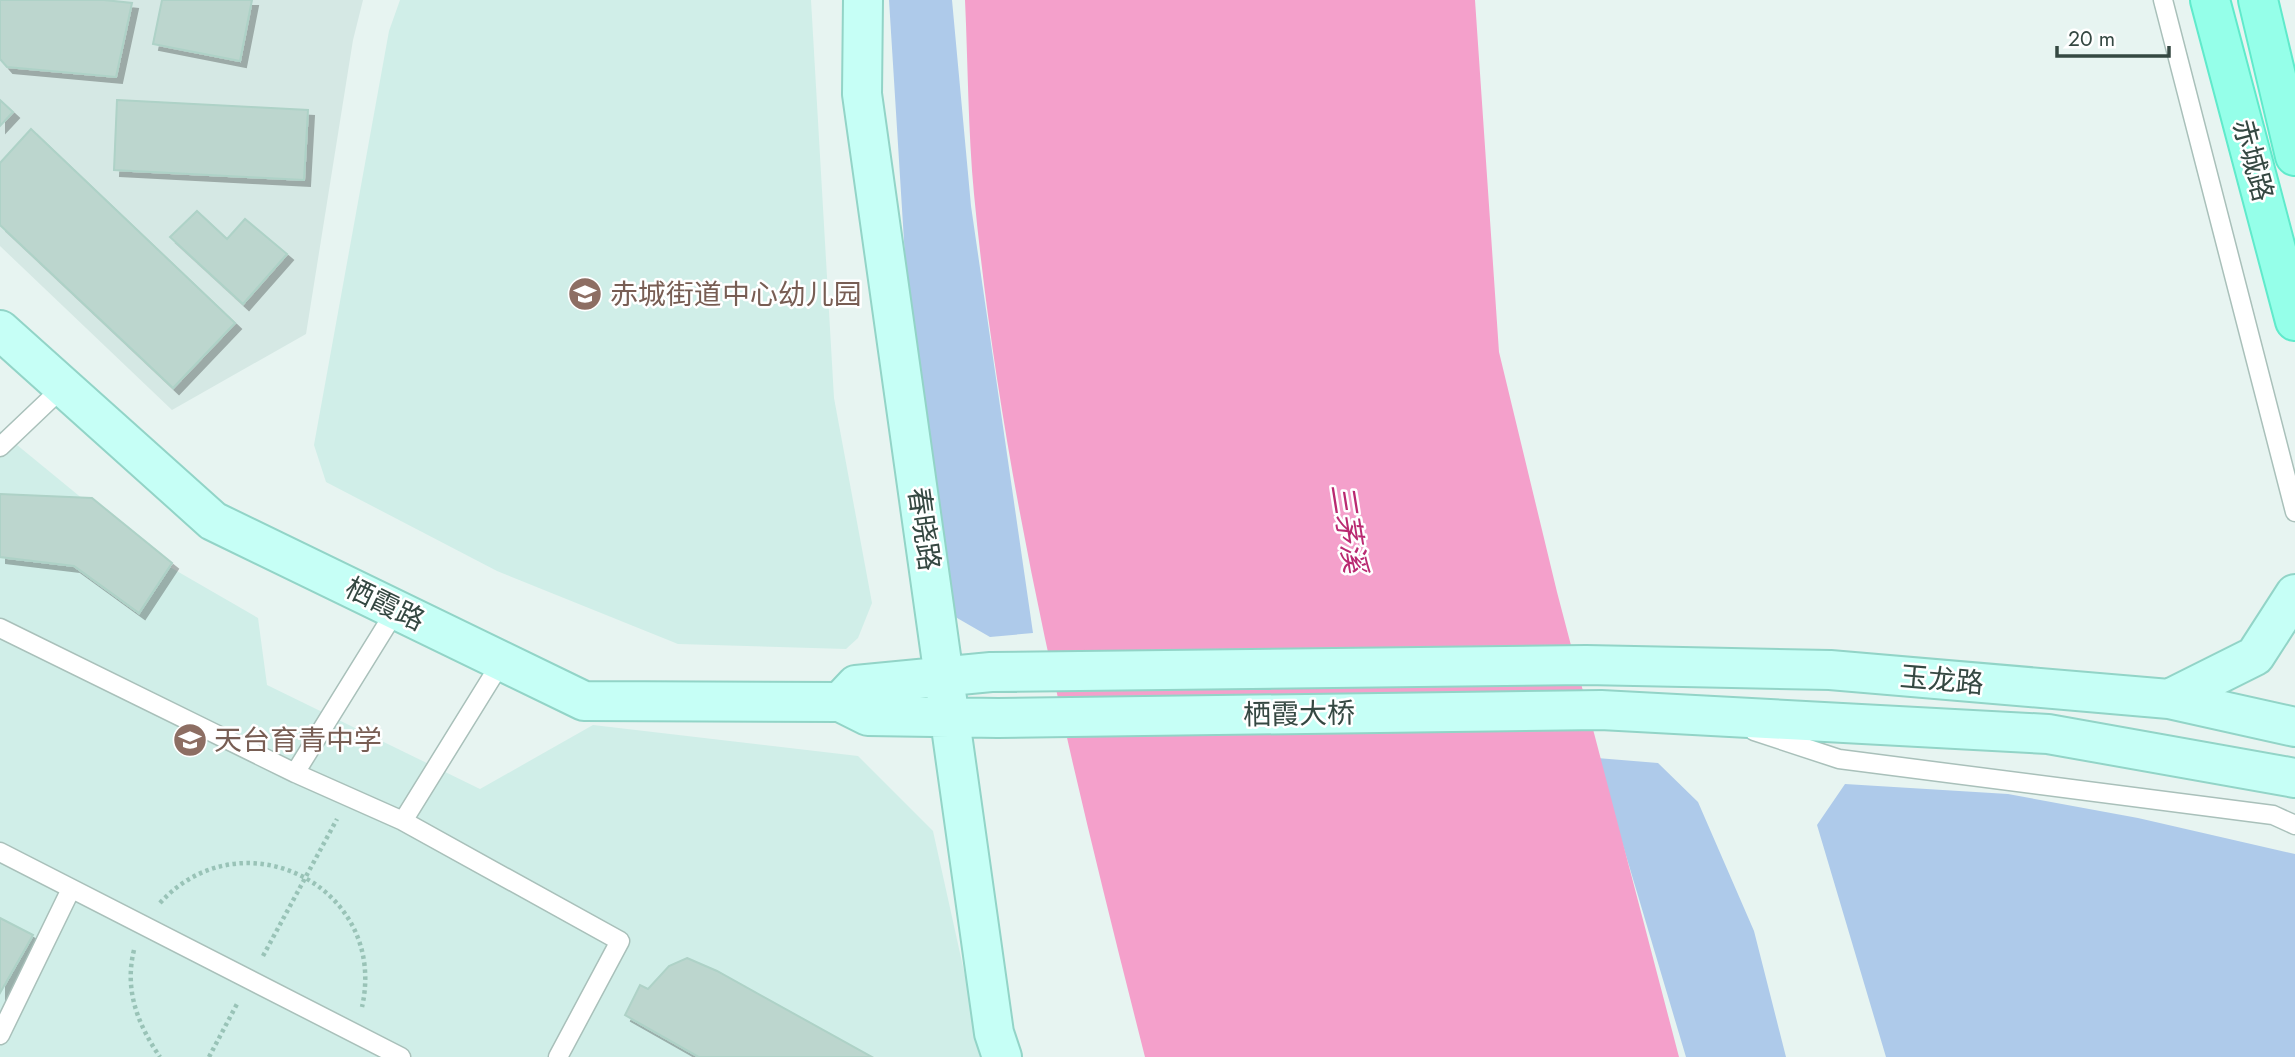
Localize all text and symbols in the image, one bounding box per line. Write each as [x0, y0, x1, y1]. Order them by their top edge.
scale bar [2057, 14, 2169, 58]
text: 20 m [2068, 24, 2115, 54]
street label: 赤城路 [2222, 114, 2284, 206]
place label: 赤城街道中心幼儿园 [610, 274, 862, 315]
school or university icon: 赤城街道中心幼儿园 [566, 275, 604, 313]
water label: 三茅溪 [1321, 480, 1378, 579]
street label: 春晓路 [898, 485, 950, 573]
street label: 栖霞路 [338, 567, 432, 641]
street label: 玉龙路 [1898, 656, 1986, 704]
street label: 栖霞大桥 [1243, 693, 1355, 735]
place label: 天台育青中学 [214, 720, 382, 761]
school or university icon: 天台育青中学 [171, 721, 209, 759]

